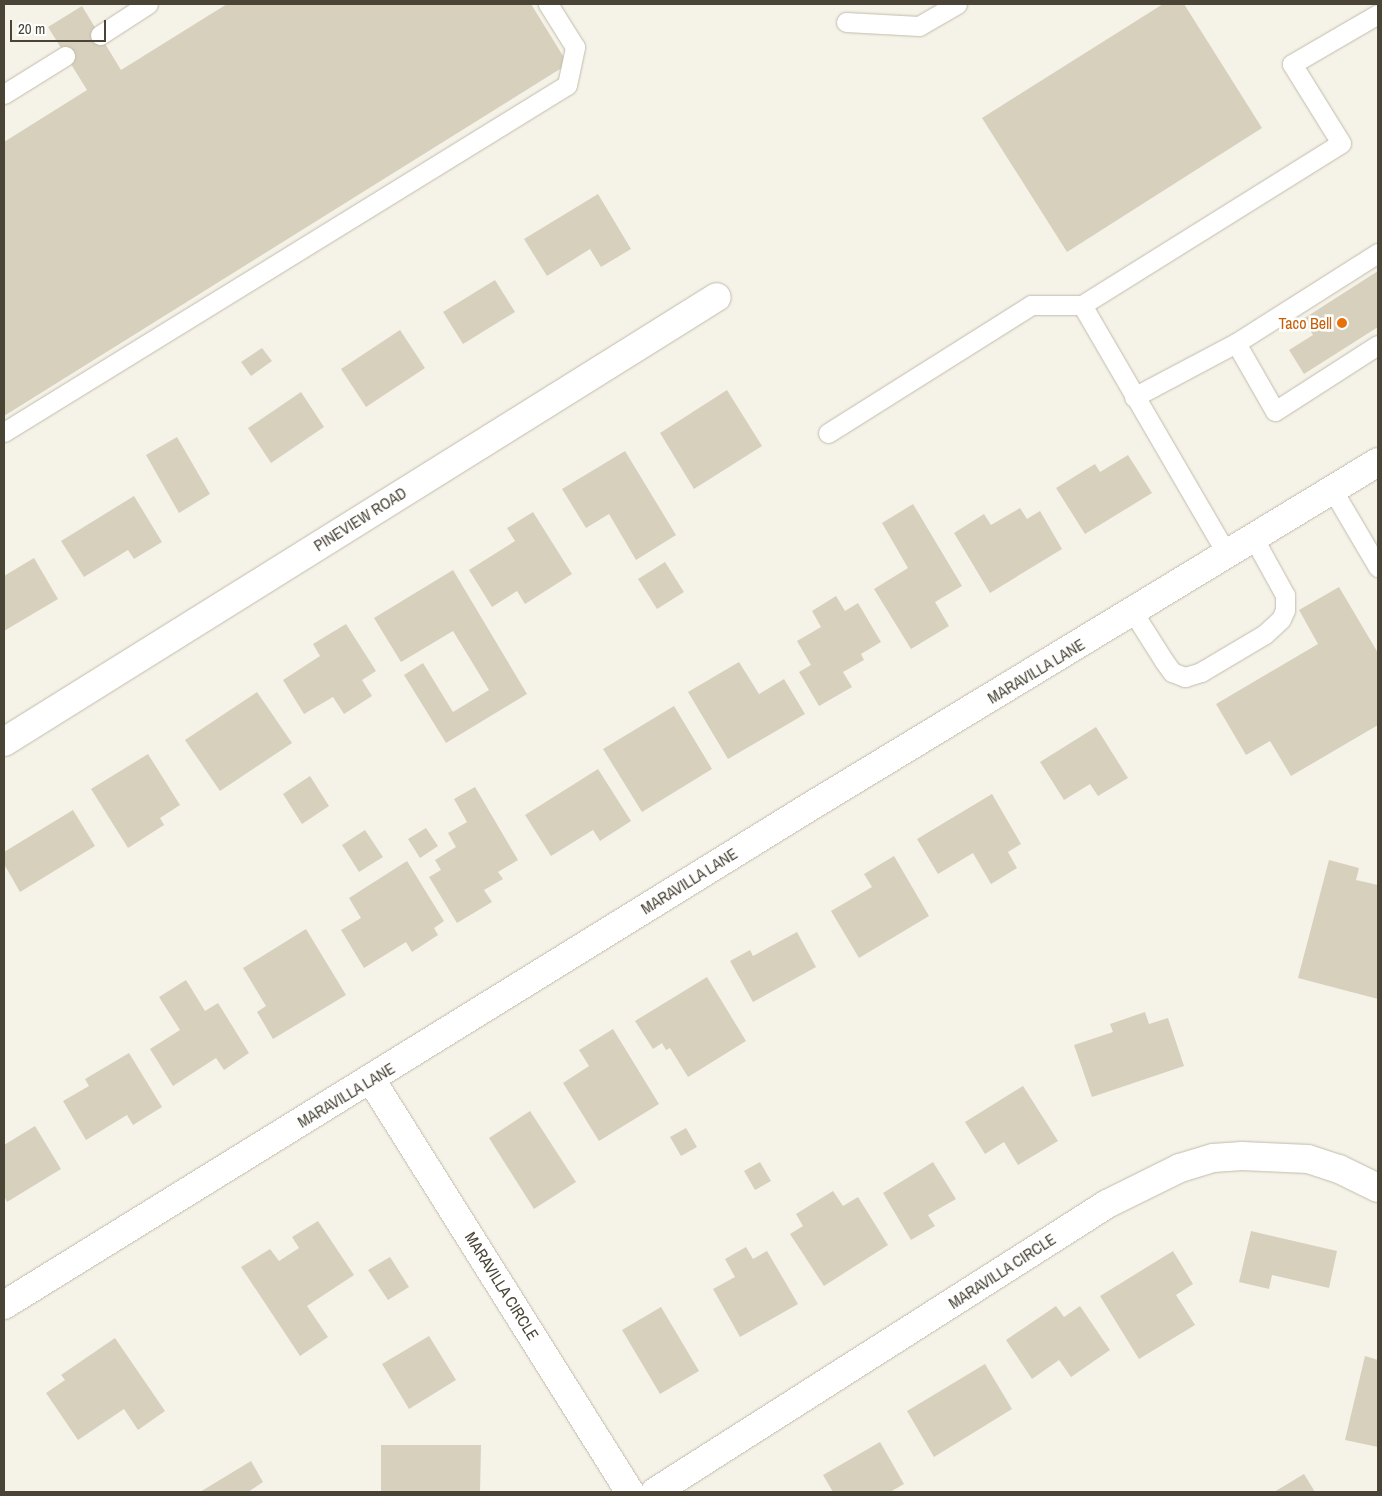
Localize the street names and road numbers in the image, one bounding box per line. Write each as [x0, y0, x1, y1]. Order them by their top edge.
street label: PINEVIEW ROAD [310, 483, 410, 555]
street label: MARAVILLA LANE [984, 634, 1088, 708]
street label: MARAVILLA LANE [637, 844, 741, 918]
street label: MARAVILLA LANE [294, 1058, 398, 1132]
street label: MARAVILLA CIRCLE [461, 1228, 543, 1344]
street label: MARAVILLA CIRCLE [945, 1229, 1059, 1313]

